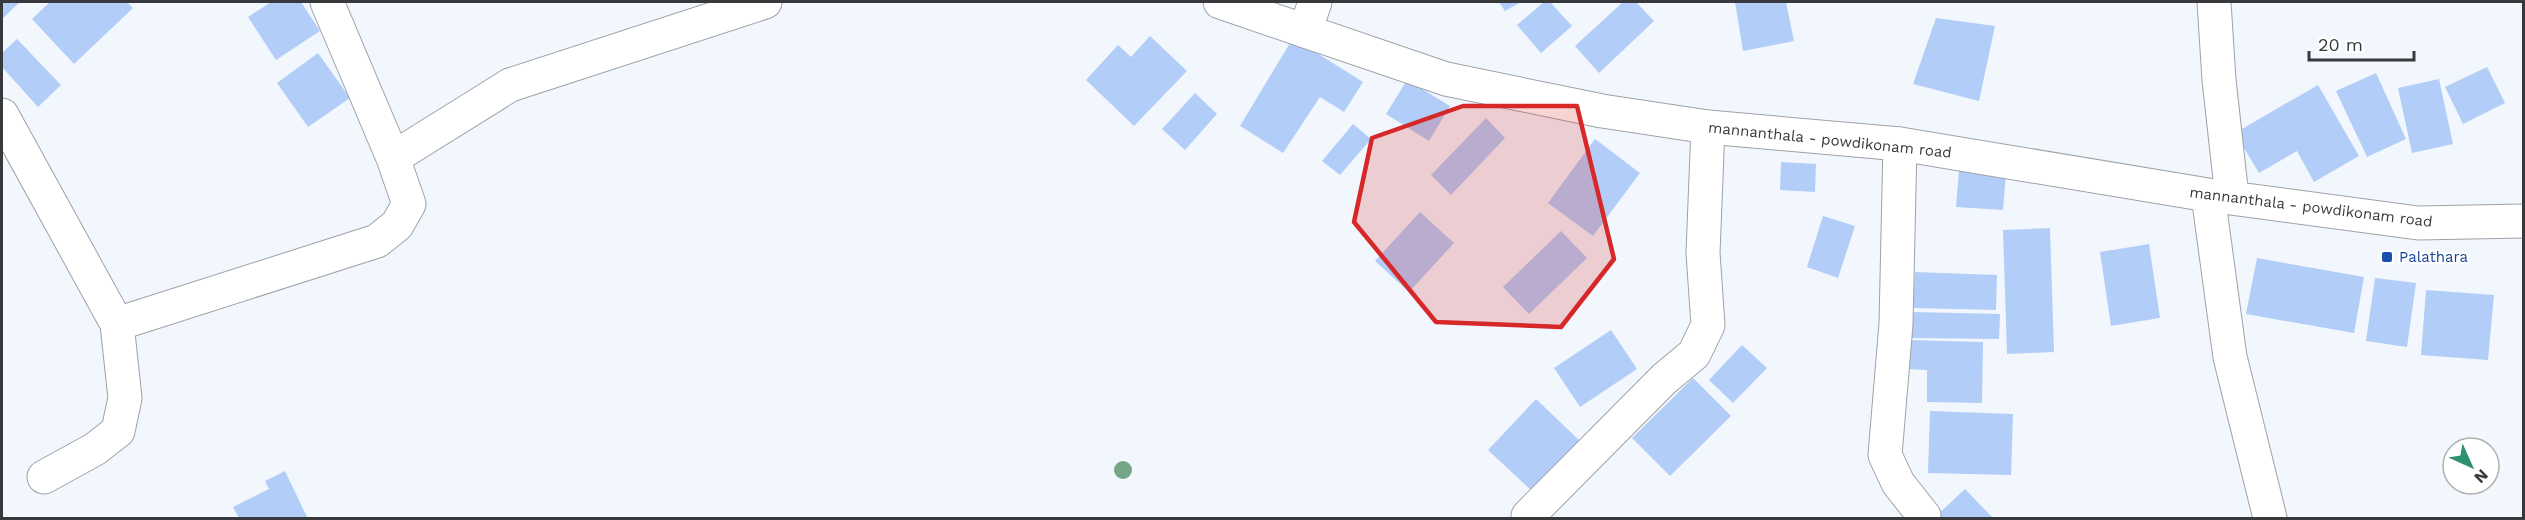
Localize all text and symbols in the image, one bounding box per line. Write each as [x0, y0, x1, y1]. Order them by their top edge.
scale bar [2309, 24, 2414, 62]
text: 20 m [2318, 34, 2363, 55]
street label: mannanthala - powdikonam road [1707, 118, 1953, 162]
street label: mannanthala - powdikonam road [2188, 183, 2434, 231]
place label: Palathara [2399, 248, 2468, 266]
marker: Palathara [2380, 250, 2394, 264]
north arrow [2441, 436, 2501, 496]
text: N [2470, 465, 2492, 487]

